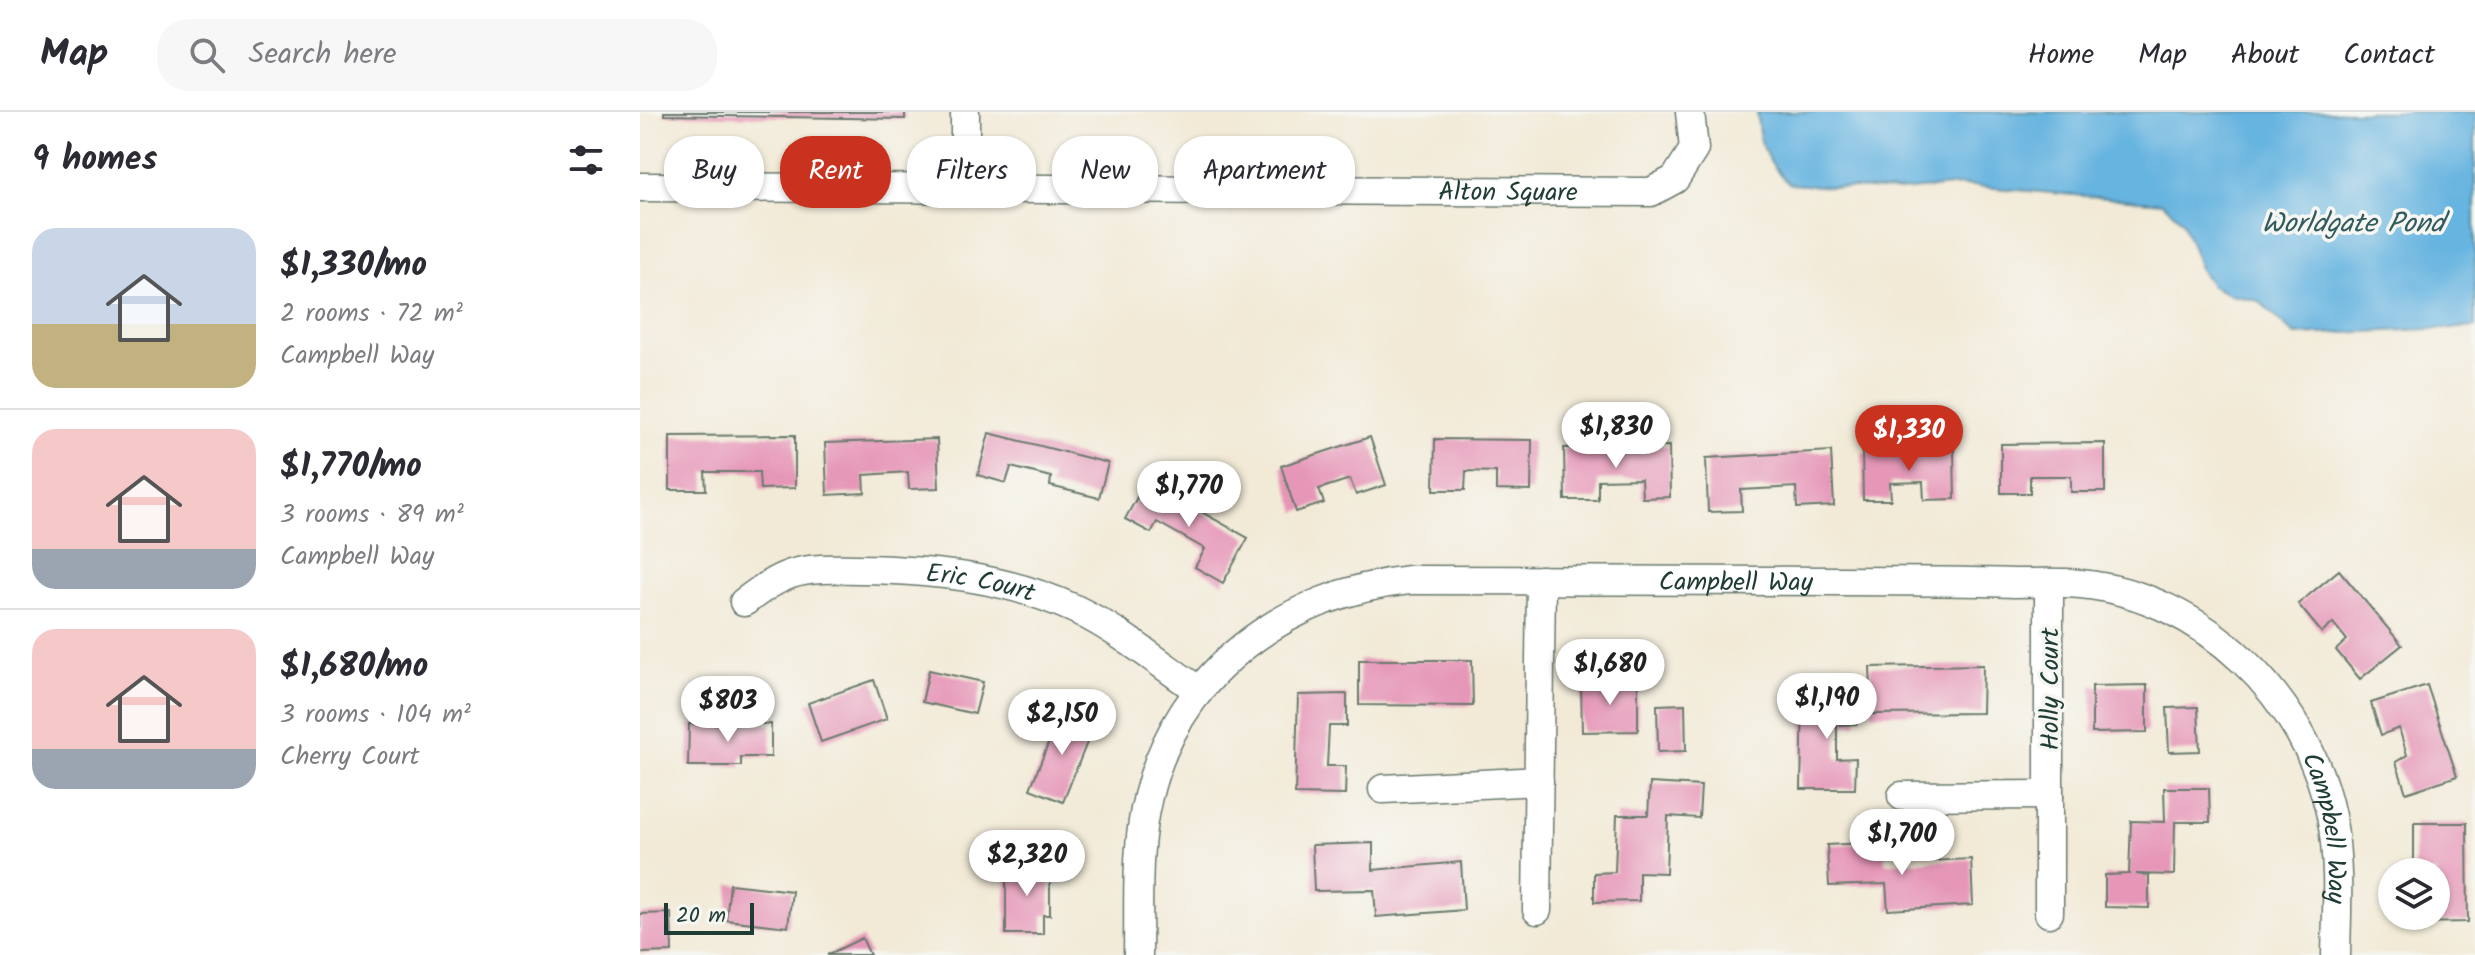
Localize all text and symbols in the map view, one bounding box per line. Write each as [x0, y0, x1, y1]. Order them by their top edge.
search box [157, 19, 717, 91]
text: Map [40, 25, 109, 85]
text: Search here [249, 31, 396, 79]
icon: search [185, 33, 229, 77]
text: Home [2028, 33, 2094, 78]
text: Map [2138, 33, 2187, 78]
text: About [2231, 33, 2299, 78]
text: Contact [2343, 33, 2435, 78]
text: 9 homes [32, 133, 157, 187]
chip: Buy [664, 136, 764, 208]
chip: Rent [780, 136, 891, 208]
chip: Filters [907, 136, 1036, 208]
chip: New [1052, 136, 1158, 208]
chip: Apartment [1174, 136, 1355, 208]
icon: filters [564, 138, 608, 182]
street label: Alton Square [1438, 172, 1578, 215]
water label: Worldgate Pond [2262, 202, 2450, 247]
text: $1,330/mo [280, 239, 427, 293]
icon: home [96, 260, 192, 356]
text: 2 rooms · 72 m² [280, 293, 463, 335]
text: Campbell Way [280, 335, 434, 377]
pin: $1,830 [1551, 402, 1681, 470]
pin: $1,330 [1844, 405, 1974, 473]
text: $1,830 [1580, 407, 1652, 449]
text: $1,330 [1873, 410, 1945, 452]
text: $1,770/mo [280, 440, 422, 494]
icon: home [96, 461, 192, 557]
pin: $1,770 [1124, 461, 1254, 529]
text: $1,770 [1155, 466, 1223, 508]
text: 3 rooms · 89 m² [280, 494, 464, 536]
text: Campbell Way [280, 536, 434, 578]
street label: Eric Court [924, 553, 1041, 615]
street label: Campbell Way [1659, 562, 1814, 604]
street label: Holly Court [2030, 627, 2072, 751]
pin: $1,680 [1545, 639, 1675, 707]
text: $1,680/mo [280, 640, 428, 694]
text: $1,680 [1574, 644, 1646, 686]
icon: home [96, 661, 192, 757]
pin: $1,190 [1762, 673, 1892, 741]
pin: $803 [681, 676, 775, 744]
text: $1,190 [1795, 678, 1859, 720]
text: $803 [699, 681, 757, 723]
pin: $2,150 [997, 689, 1127, 757]
text: 3 rooms · 104 m² [280, 694, 471, 736]
text: $2,150 [1026, 694, 1098, 736]
text: Cherry Court [280, 736, 420, 778]
street label: Campbell Way [2289, 746, 2356, 905]
pin: $1,700 [1837, 809, 1967, 877]
text: $1,700 [1867, 814, 1937, 856]
pin: $2,320 [962, 830, 1092, 898]
text: $2,320 [987, 835, 1067, 877]
map controls [2378, 858, 2450, 930]
button: layers [2378, 858, 2450, 930]
scale bar [664, 899, 754, 935]
text: 20 m [676, 899, 726, 934]

